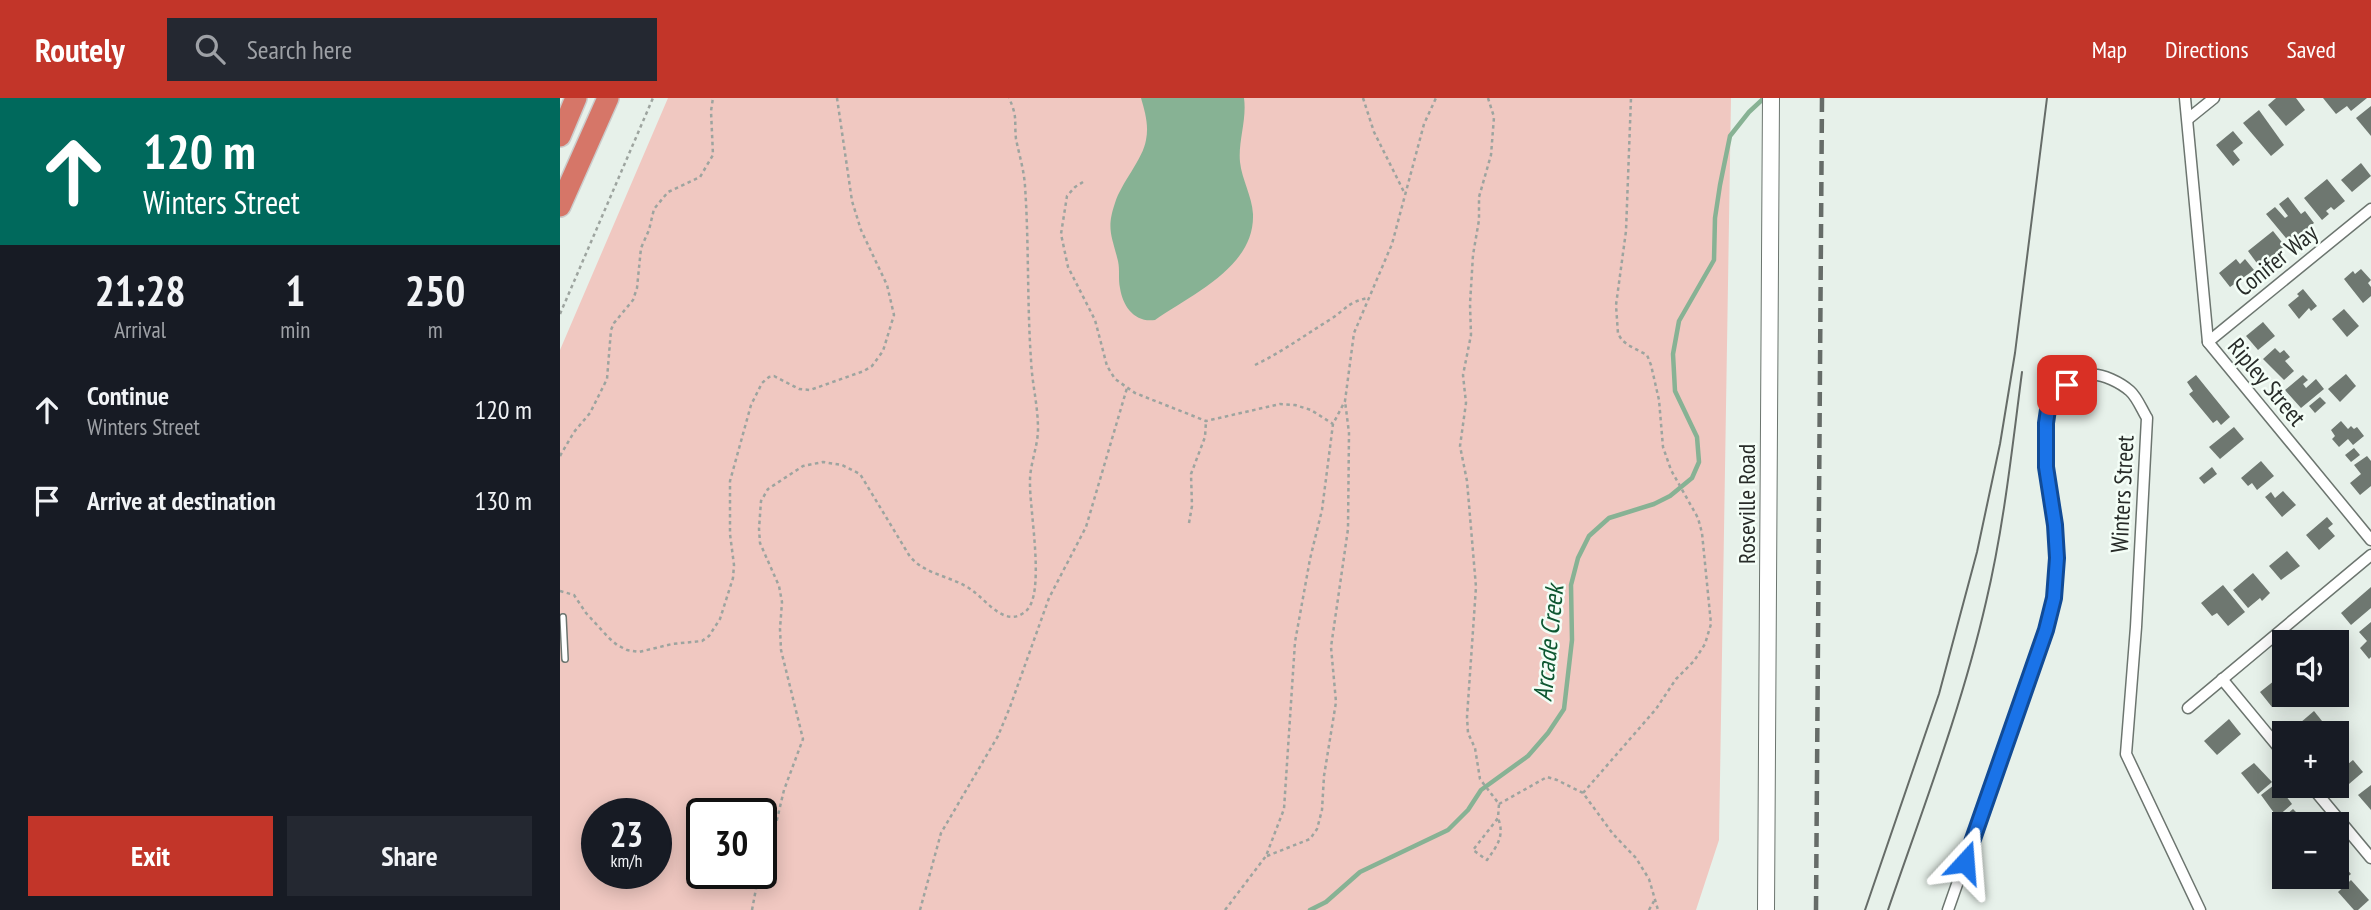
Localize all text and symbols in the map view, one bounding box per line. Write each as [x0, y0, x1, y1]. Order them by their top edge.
search box [167, 18, 657, 81]
text: Routely [35, 28, 125, 71]
icon: search [191, 30, 229, 68]
text: Search here [247, 33, 352, 66]
text: Map [2092, 34, 2127, 65]
text: Directions [2165, 34, 2249, 65]
text: Saved [2287, 34, 2336, 65]
text: 120 m [143, 119, 256, 183]
icon: ahead [28, 126, 119, 217]
text: Winters Street [143, 181, 300, 223]
street label: Conifer Way [2228, 217, 2324, 303]
text: 21:28 [95, 263, 186, 318]
text: 1 [285, 263, 305, 318]
text: 250 [405, 263, 465, 318]
text: Arrival [114, 315, 166, 344]
text: min [280, 315, 310, 344]
text: m [428, 315, 443, 344]
street label: Ripley Street [2221, 332, 2313, 433]
pin [2037, 355, 2097, 415]
icon: arrive [2048, 366, 2086, 404]
text: Continue [87, 379, 169, 412]
icon: ahead [28, 391, 66, 429]
text: 120 m [474, 393, 532, 426]
text: Winters Street [87, 412, 200, 441]
street label: Winters Street [2103, 434, 2141, 554]
street label: Roseville Road [1731, 444, 1762, 564]
icon: arrive [28, 482, 66, 520]
text: Arrive at destination [87, 484, 276, 517]
text: 130 m [474, 484, 532, 517]
water label: Arcade Creek [1525, 580, 1571, 703]
map controls [2272, 630, 2349, 889]
button: sound [2272, 630, 2349, 707]
button: + [2272, 721, 2349, 798]
speed limit sign: 30 [686, 798, 777, 889]
text: 23 [610, 811, 643, 857]
button: − [2272, 812, 2349, 889]
button: Exit [28, 816, 273, 896]
button: Share [287, 816, 532, 896]
position arrow [1928, 825, 2002, 899]
text: km/h [611, 849, 642, 872]

